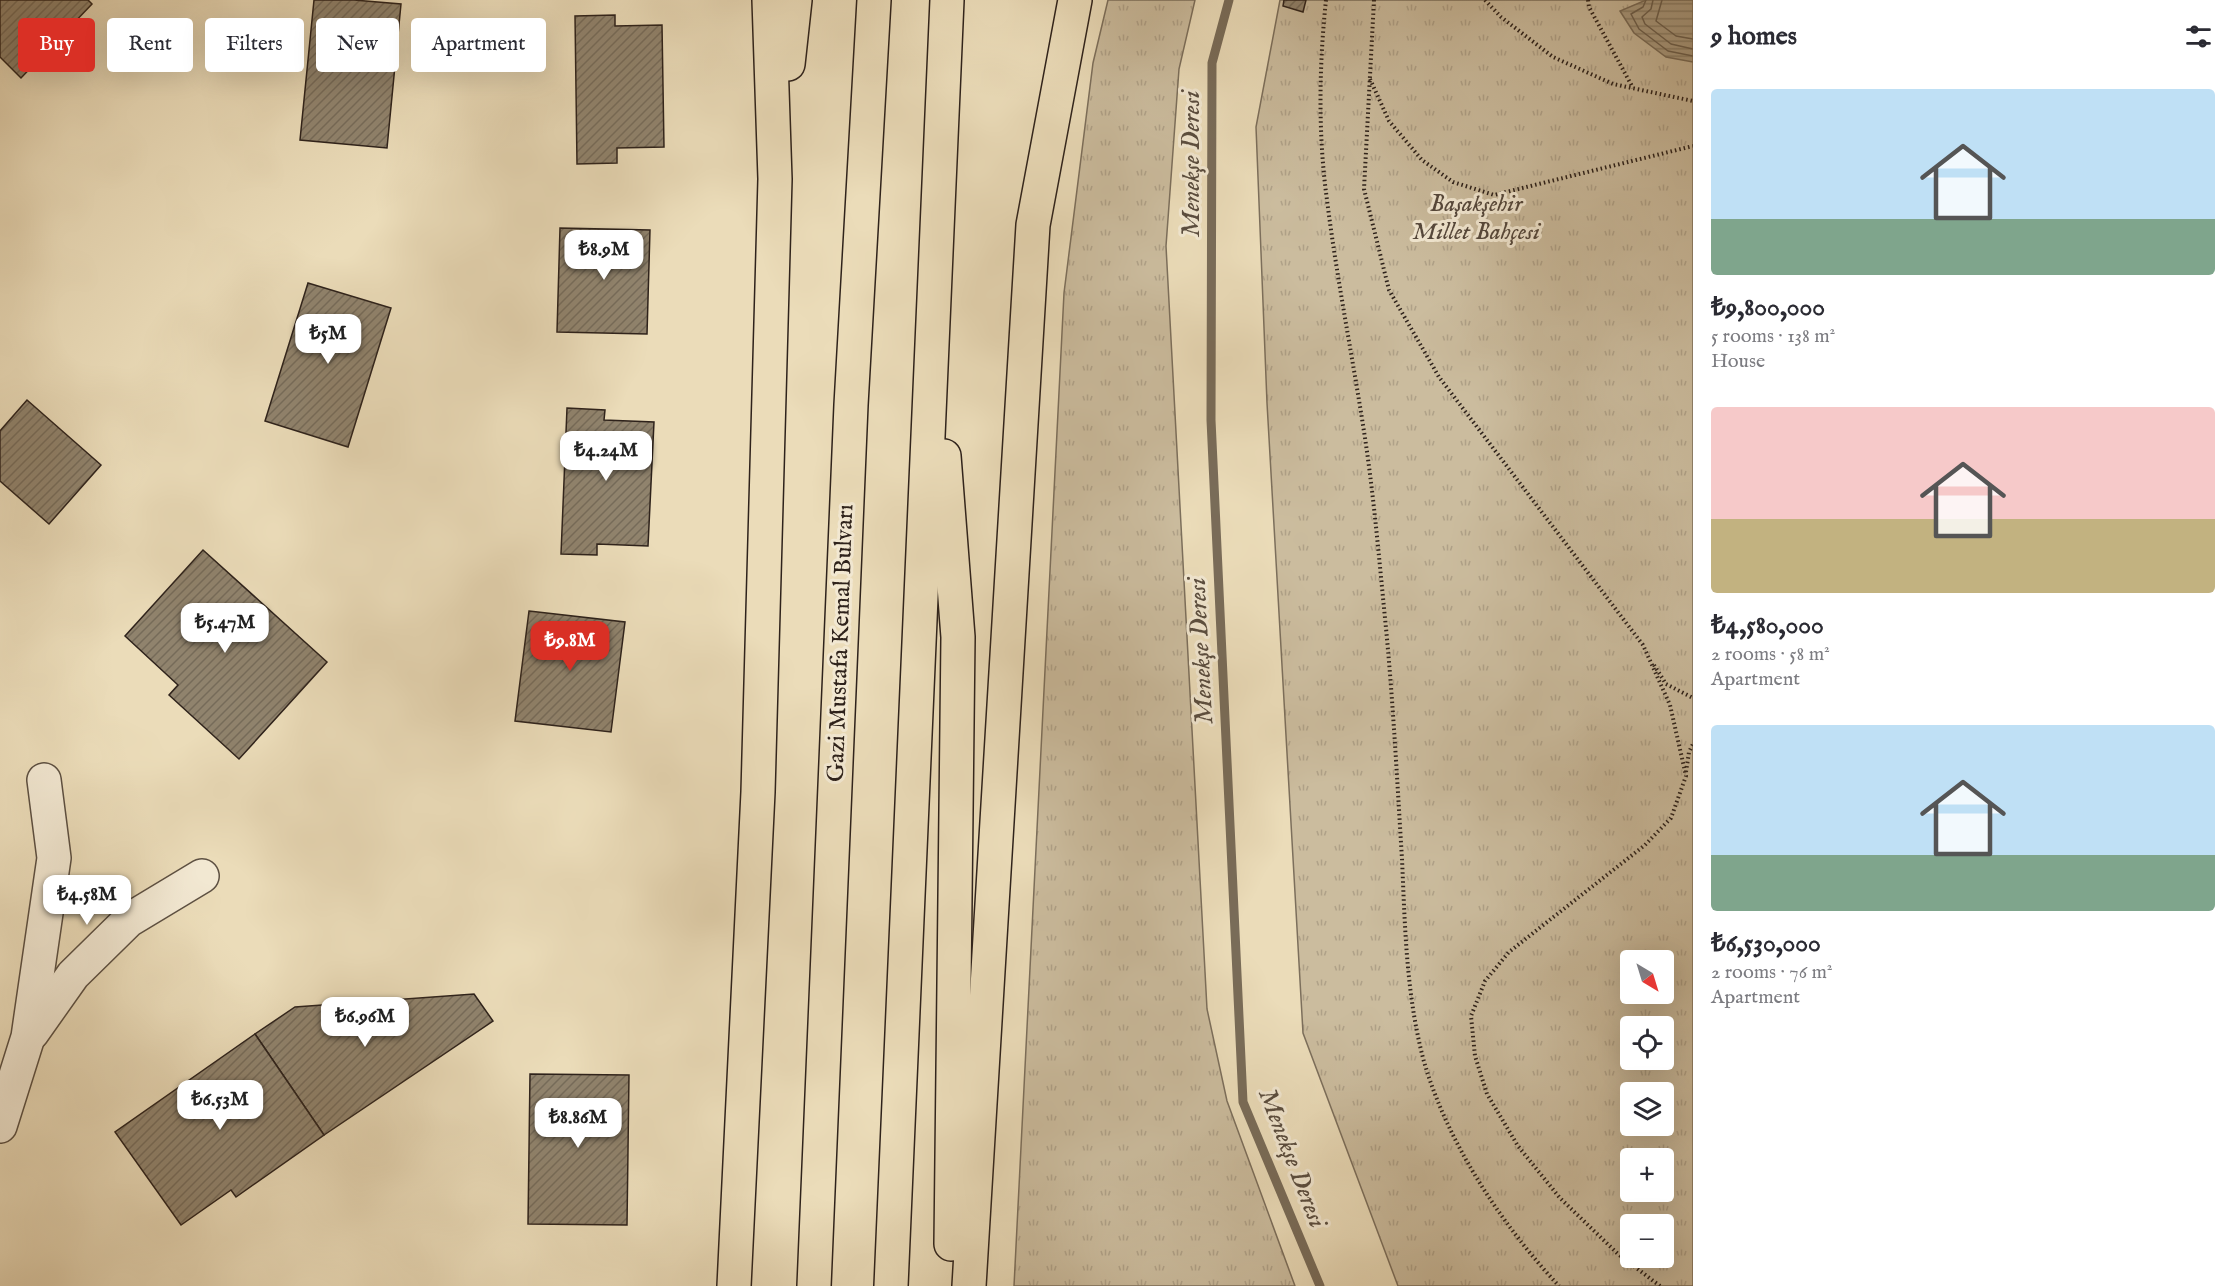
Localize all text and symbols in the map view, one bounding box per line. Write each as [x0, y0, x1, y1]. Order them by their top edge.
chip: Buy [18, 18, 95, 72]
chip: Rent [107, 18, 193, 72]
chip: Filters [205, 18, 304, 72]
chip: New [316, 18, 399, 72]
chip: Apartment [411, 18, 546, 72]
text: 9 homes [1711, 20, 1797, 53]
icon: filters [2182, 20, 2215, 53]
water label: Menekşe Deresi [1175, 89, 1208, 237]
icon: home [1909, 128, 2017, 236]
park label: Başakşehir Millet Bahçesi [1412, 189, 1542, 248]
pin: ₺8.9M [562, 230, 646, 281]
text: ₺8.9M [578, 237, 630, 262]
text: ₺9,800,000 [1711, 291, 1825, 324]
pin: ₺5M [299, 314, 357, 365]
text: ₺5M [309, 321, 347, 346]
text: 5 rooms · 138 m² [1711, 324, 1835, 349]
text: House [1711, 349, 1765, 374]
pin: ₺4.24M [557, 431, 655, 482]
text: ₺4.24M [574, 438, 638, 463]
icon: home [1909, 446, 2017, 554]
street label: Gazi Mustafa Kemal Bulvarı [821, 503, 861, 783]
water label: Menekşe Deresi [1181, 575, 1221, 725]
pin: ₺5.47M [176, 603, 274, 654]
text: ₺4,580,000 [1711, 609, 1824, 642]
text: ₺5.47M [195, 610, 255, 635]
pin: ₺9.8M [528, 621, 612, 672]
text: ₺9.8M [544, 628, 596, 653]
text: 2 rooms · 58 m² [1711, 642, 1830, 667]
text: Apartment [1711, 667, 1800, 692]
icon: home [1909, 764, 2017, 872]
pin: ₺4.58M [38, 875, 136, 926]
text: ₺4.58M [57, 882, 117, 907]
text: ₺6,530,000 [1711, 927, 1821, 960]
north arrow [1620, 950, 1674, 1004]
map controls [1620, 950, 1674, 1268]
text: 2 rooms · 76 m² [1711, 960, 1832, 985]
text: Apartment [1711, 985, 1800, 1010]
pin: ₺6.96M [316, 997, 414, 1048]
text: ₺6.96M [335, 1004, 395, 1029]
button: locate [1620, 1016, 1674, 1070]
pin: ₺6.53M [171, 1080, 269, 1131]
button: layers [1620, 1082, 1674, 1136]
water label: Menekşe Deresi [1250, 1084, 1334, 1234]
text: ₺6.53M [191, 1087, 249, 1112]
pin: ₺8.86M [529, 1098, 627, 1149]
text: ₺8.86M [549, 1105, 607, 1130]
button: + [1620, 1148, 1674, 1202]
button: − [1620, 1214, 1674, 1268]

